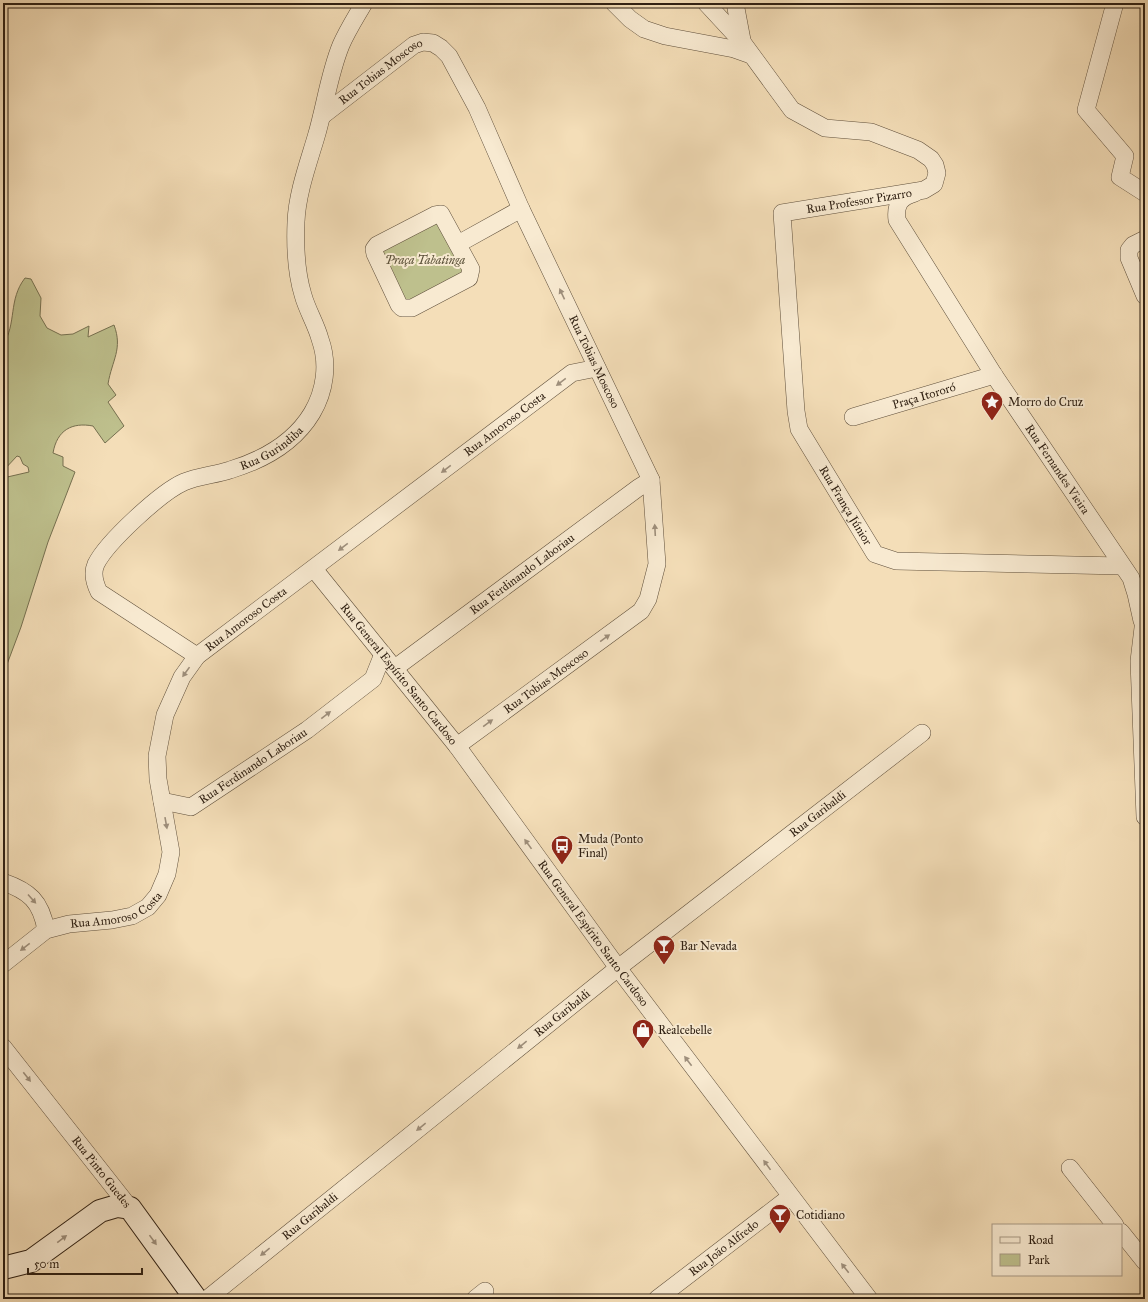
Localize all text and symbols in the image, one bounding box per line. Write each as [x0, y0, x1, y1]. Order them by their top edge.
street label: Rua Tobias Moscoso [336, 36, 424, 107]
street label: Rua Professor Pizarro [805, 186, 913, 216]
park label: Praça Tabatinga [385, 253, 465, 267]
one-way arrow [559, 288, 565, 300]
street label: Rua Tobias Moscoso [566, 313, 622, 410]
one-way arrow [556, 378, 567, 386]
street label: Praça Itororó [891, 380, 957, 412]
street label: Rua Amoroso Costa [461, 388, 549, 459]
place icon: Morro do Cruz [979, 389, 1005, 422]
place label: Morro do Cruz [1008, 395, 1084, 409]
street label: Rua Fernandes Vieira [1022, 422, 1093, 517]
street label: Rua Gurindiba [238, 423, 306, 473]
street label: Rua França Júnior [816, 463, 875, 548]
one-way arrow [441, 465, 452, 473]
one-way arrow [652, 523, 658, 536]
street label: Rua Ferdinando Laboriau [467, 530, 578, 617]
one-way arrow [337, 543, 348, 552]
street label: Rua Amoroso Costa [202, 583, 290, 654]
street label: Rua General Espírito Santo Cardoso [337, 600, 460, 748]
one-way arrow [599, 634, 610, 643]
street label: Rua Tobias Moscoso [501, 646, 591, 716]
one-way arrow [182, 666, 190, 677]
one-way arrow [321, 711, 332, 720]
one-way arrow [483, 719, 493, 727]
street label: Rua Ferdinando Laboriau [196, 725, 310, 807]
street label: Rua Garibaldi [787, 787, 849, 840]
one-way arrow [163, 817, 169, 829]
place label: Muda (Ponto Final) [578, 832, 643, 860]
bus stop icon: Muda (Ponto Final) [549, 833, 575, 866]
one-way arrow [524, 838, 532, 849]
street label: Rua General Espírito Santo Cardoso [535, 857, 652, 1009]
street label: Rua Amoroso Costa [70, 888, 165, 931]
one-way arrow [27, 894, 37, 904]
bar icon: Bar Nevada [651, 933, 677, 966]
place label: Bar Nevada [680, 939, 738, 953]
one-way arrow [19, 943, 30, 951]
street label: Rua Garibaldi [531, 986, 593, 1040]
shop icon: Realcebelle [630, 1017, 656, 1050]
place label: Realcebelle [658, 1023, 712, 1037]
one-way arrow [517, 1041, 528, 1050]
one-way arrow [684, 1055, 693, 1066]
one-way arrow [23, 1072, 31, 1083]
one-way arrow [415, 1122, 426, 1131]
street label: Rua Pinto Guedes [69, 1133, 134, 1211]
one-way arrow [763, 1159, 771, 1170]
street label: Rua Garibaldi [279, 1189, 341, 1243]
bar icon: Cotidiano [767, 1202, 793, 1235]
place label: Cotidiano [796, 1208, 845, 1222]
street label: Rua João Alfredo [686, 1217, 761, 1279]
legend [992, 1224, 1122, 1276]
text: Road [1028, 1233, 1054, 1247]
one-way arrow [149, 1234, 157, 1245]
one-way arrow [57, 1235, 68, 1243]
one-way arrow [259, 1247, 270, 1256]
scale bar [28, 1250, 142, 1276]
text: Park [1028, 1253, 1050, 1267]
text: 50 m [34, 1257, 59, 1271]
one-way arrow [841, 1263, 850, 1274]

